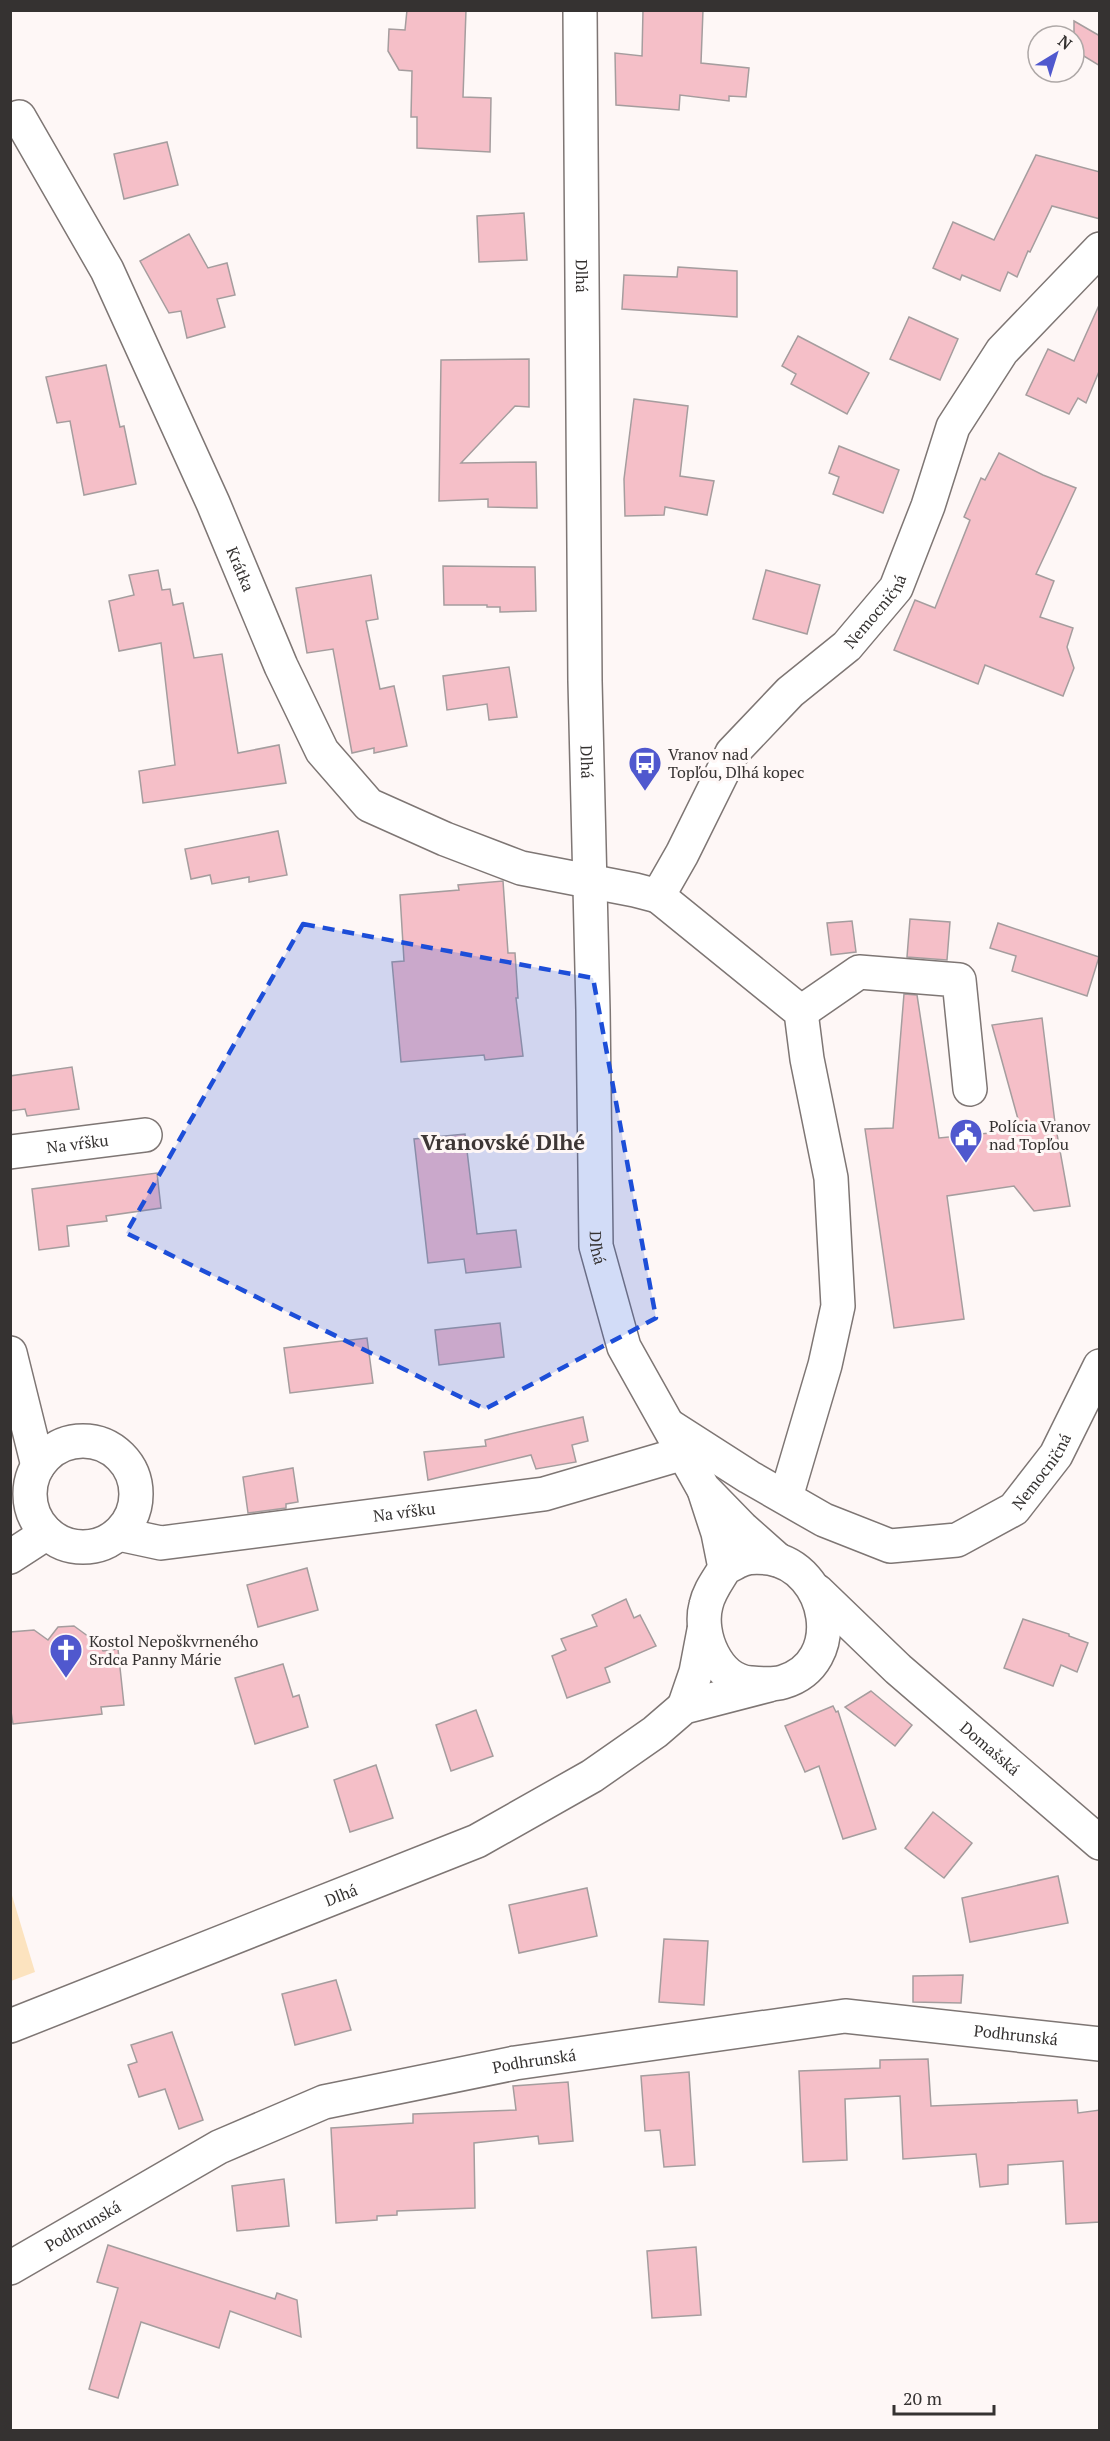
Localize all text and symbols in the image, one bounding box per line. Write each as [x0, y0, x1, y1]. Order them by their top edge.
north arrow [1026, 24, 1086, 84]
text: N [1054, 30, 1077, 55]
street label: Dlhá [571, 259, 593, 293]
street label: Krátka [221, 543, 260, 595]
street label: Nemocničná [839, 571, 911, 653]
place label: Vranov nad Topľou, Dlhá kopec [668, 743, 804, 783]
street label: Dlhá [576, 745, 598, 779]
bus stop icon: Vranov nad Topľou, Dlhá kopec [627, 745, 663, 792]
place label: Polícia Vranov nad Topľou [989, 1115, 1091, 1155]
public building icon: Polícia Vranov nad Topľou [948, 1117, 984, 1164]
district label: Vranovské Dlhé [421, 1127, 585, 1156]
street label: Na vŕšku [45, 1129, 110, 1158]
street label: Dlhá [585, 1231, 612, 1267]
street label: Nemocničná [1007, 1429, 1076, 1514]
street label: Na vŕšku [372, 1497, 436, 1527]
place label: Kostol Nepoškvrneného Srdca Panny Márie [89, 1630, 258, 1670]
church icon: Kostol Nepoškvrneného Srdca Panny Márie [48, 1632, 84, 1679]
street label: Domašská [956, 1716, 1025, 1780]
street label: Dlhá [321, 1878, 361, 1911]
street label: Podhrunská [973, 2019, 1059, 2050]
street label: Podhrunská [490, 2043, 577, 2078]
street label: Podhrunská [41, 2195, 125, 2257]
scale bar [894, 2378, 994, 2416]
text: 20 m [903, 2386, 943, 2410]

